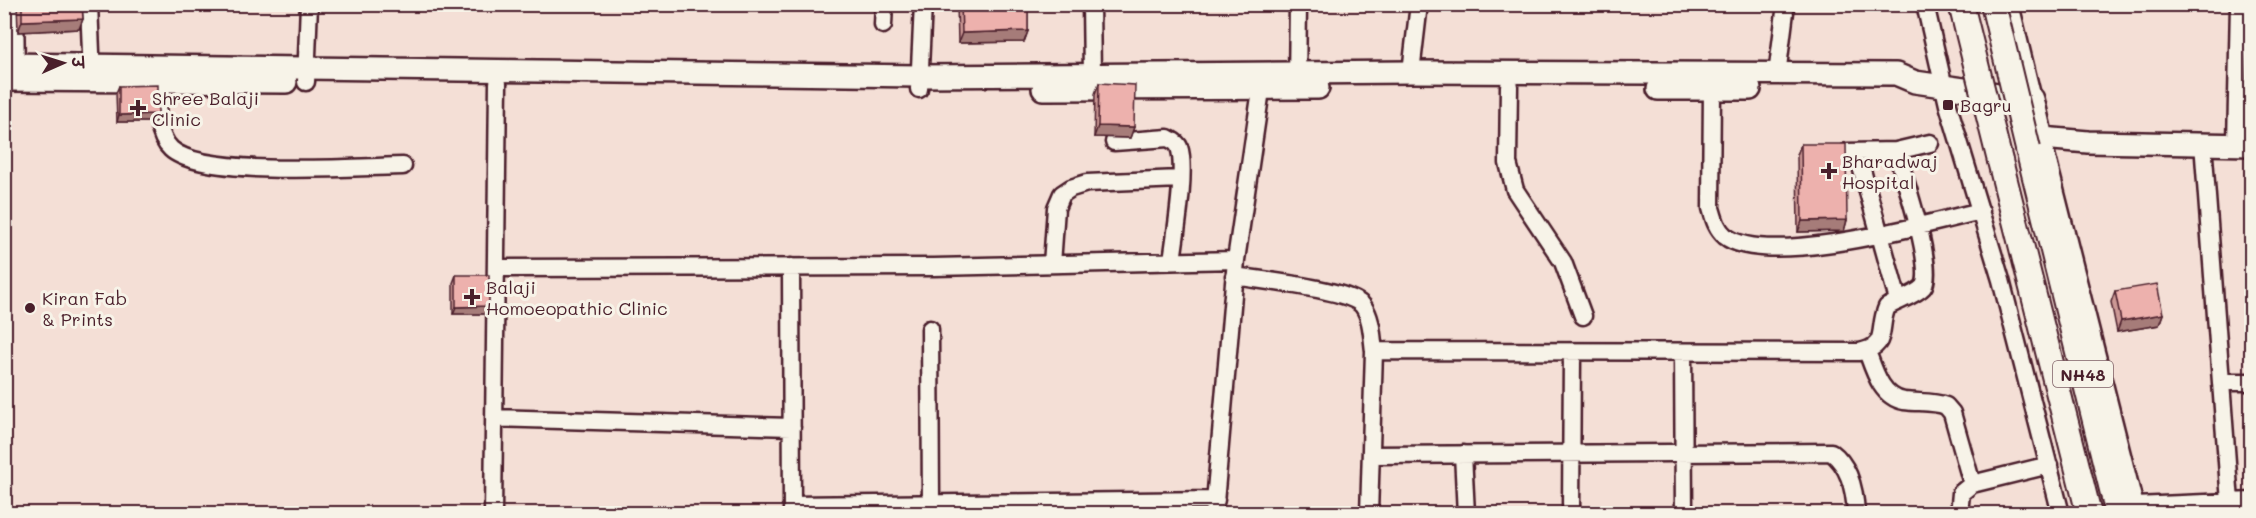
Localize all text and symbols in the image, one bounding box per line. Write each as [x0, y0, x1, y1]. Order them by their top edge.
north arrow [33, 33, 93, 93]
text: उ [68, 54, 89, 69]
place label: Shree Balaji Clinic [152, 86, 259, 131]
place label: Bagru [1960, 93, 2012, 117]
marker: Bagru [1941, 98, 1955, 112]
marker: Shree Balaji Clinic [129, 99, 147, 117]
place label: Bharadwaj Hospital [1842, 149, 1937, 194]
marker: Bharadwaj Hospital [1820, 162, 1838, 180]
place label: Balaji Homoeopathic Clinic [486, 275, 668, 320]
place label: Kiran Fab & Prints [42, 286, 127, 331]
marker: Balaji Homoeopathic Clinic [463, 288, 481, 306]
marker: Kiran Fab & Prints [23, 301, 37, 315]
road number: NH48 [2053, 361, 2113, 387]

